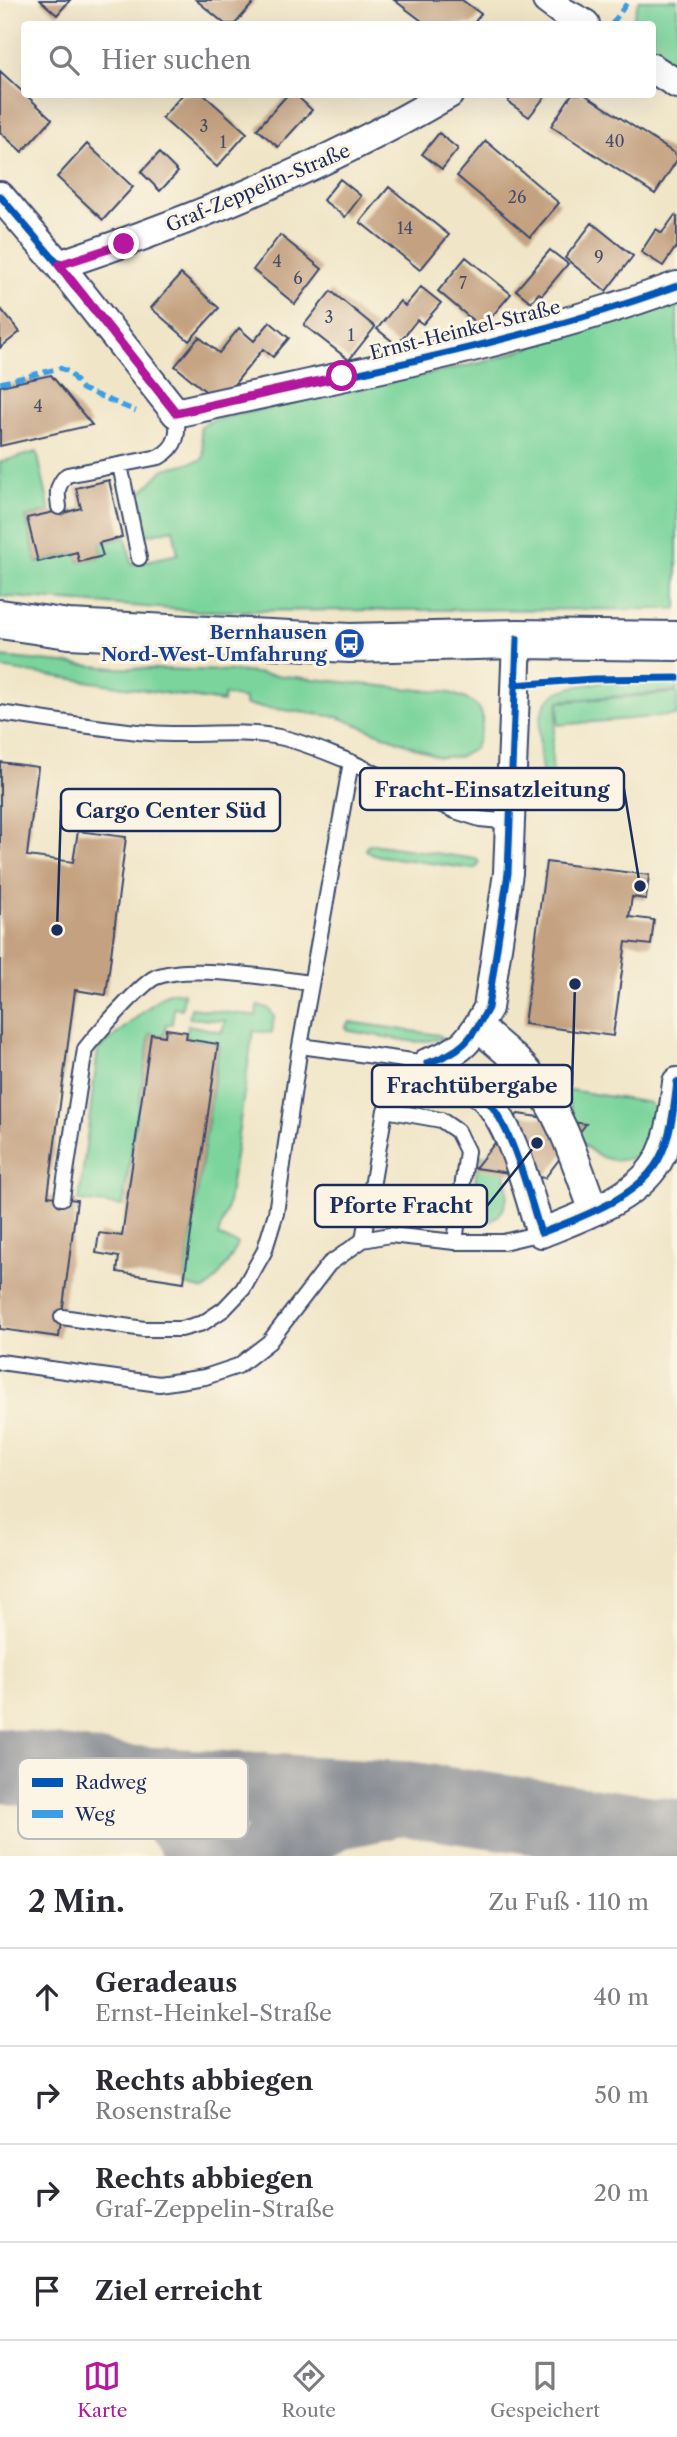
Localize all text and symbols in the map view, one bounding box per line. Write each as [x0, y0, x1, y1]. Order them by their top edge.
search box [21, 21, 656, 98]
icon: search [45, 41, 83, 79]
text: Hier suchen [101, 44, 251, 76]
house number: 3 [200, 116, 208, 136]
house number: 40 [605, 131, 625, 151]
house number: 1 [220, 132, 227, 152]
street label: Graf-Zeppelin-Straße [163, 139, 353, 237]
house number: 26 [508, 187, 526, 207]
house number: 14 [397, 218, 413, 238]
route end [108, 228, 139, 259]
house number: 9 [594, 247, 604, 267]
house number: 4 [272, 251, 282, 271]
house number: 6 [293, 268, 303, 288]
house number: 7 [459, 273, 467, 293]
street label: Ernst-Heinkel-Straße [367, 295, 563, 365]
house number: 3 [325, 307, 333, 327]
house number: 1 [348, 325, 355, 345]
route start [326, 360, 357, 391]
house number: 4 [33, 396, 43, 416]
place label: Bernhausen Nord-West-Umfahrung [101, 621, 328, 666]
bus stop icon: Bernhausen Nord-West-Umfahrung [333, 626, 367, 660]
callout: Fracht-Einsatzleitung [360, 768, 624, 810]
text: Fracht-Einsatzleitung [374, 777, 610, 802]
callout: Cargo Center Süd [61, 789, 280, 831]
text: Cargo Center Süd [75, 798, 267, 823]
callout: Frachtübergabe [372, 1065, 572, 1107]
text: Frachtübergabe [386, 1073, 558, 1098]
callout: Pforte Fracht [315, 1185, 487, 1227]
text: Pforte Fracht [329, 1193, 473, 1218]
legend [18, 1758, 248, 1839]
text: Radweg [75, 1771, 147, 1794]
text: Weg [74, 1803, 116, 1826]
text: 2 Min. [28, 1883, 125, 1920]
text: Zu Fuß · 110 m [489, 1888, 649, 1916]
text: Geradeaus [95, 1967, 237, 1999]
icon: ahead [28, 1978, 66, 2016]
text: 40 m [594, 1983, 649, 2011]
text: Ernst-Heinkel-Straße [95, 1999, 332, 2027]
text: Rechts abbiegen [95, 2065, 313, 2097]
icon: right [28, 2076, 66, 2114]
text: 50 m [594, 2081, 649, 2109]
text: Rosenstraße [95, 2097, 232, 2125]
text: Rechts abbiegen [95, 2163, 313, 2195]
icon: right [28, 2174, 66, 2212]
text: 20 m [594, 2179, 649, 2207]
text: Graf-Zeppelin-Straße [95, 2195, 334, 2223]
icon: arrive [28, 2272, 66, 2310]
text: Ziel erreicht [95, 2275, 262, 2307]
tab: Karte [77, 2357, 127, 2422]
tab: Route [282, 2357, 336, 2422]
tab: Gespeichert [490, 2357, 600, 2422]

